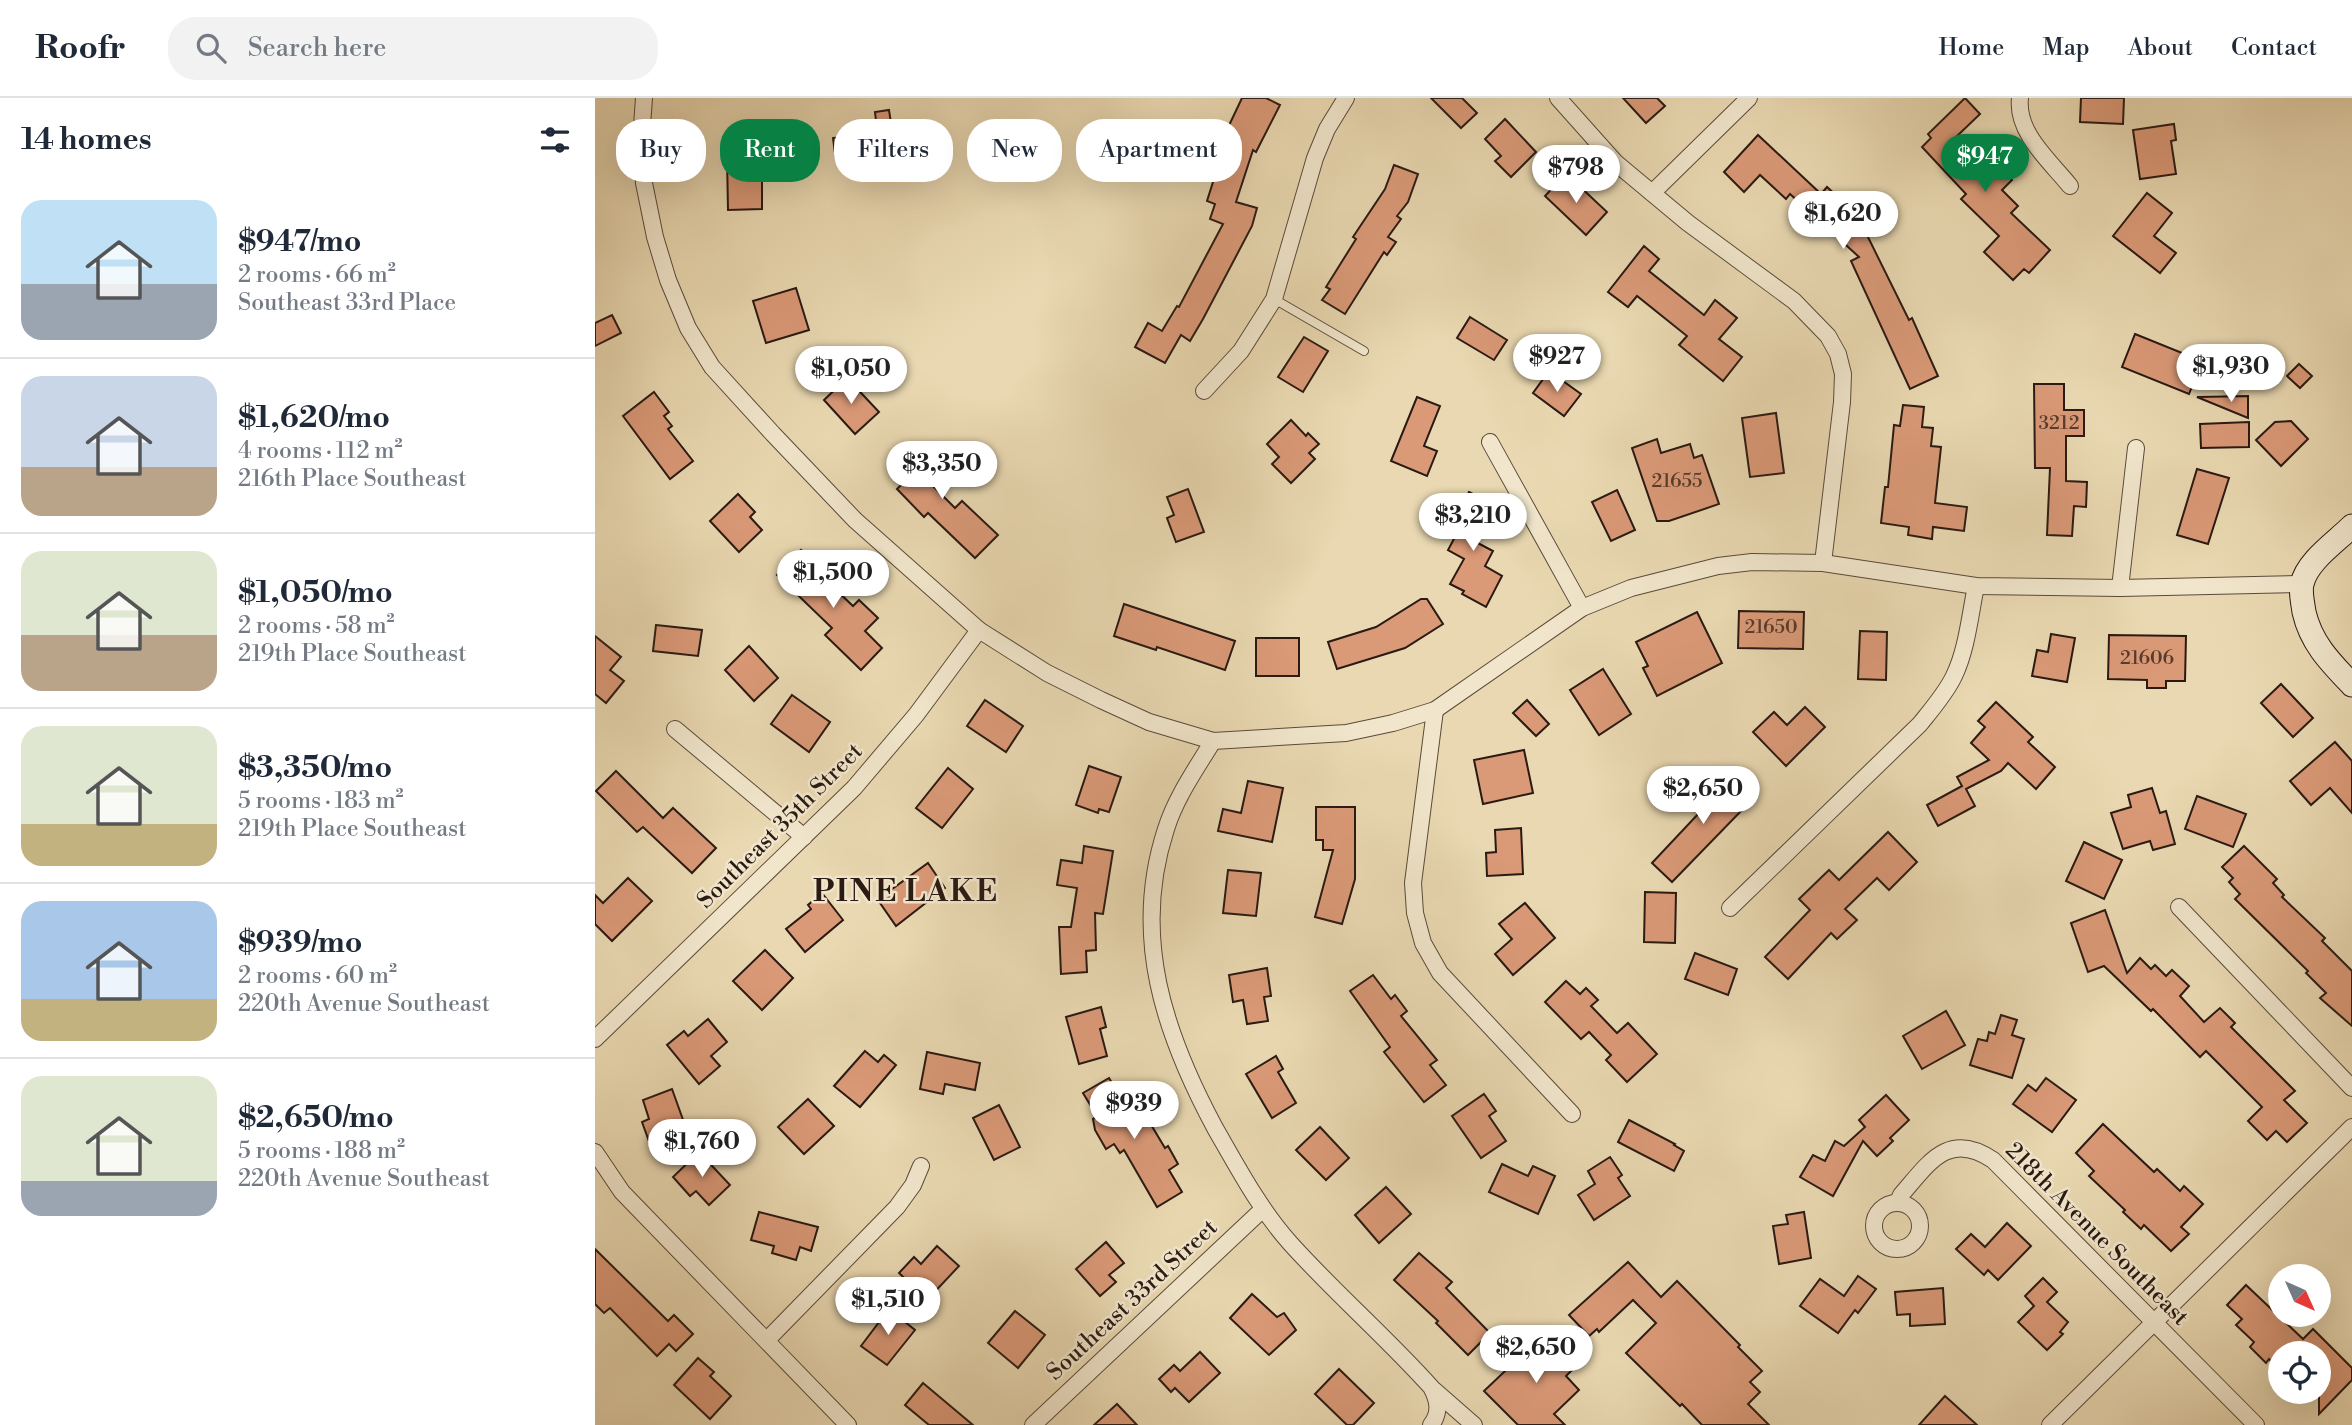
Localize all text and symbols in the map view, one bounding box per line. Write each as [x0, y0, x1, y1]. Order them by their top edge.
search box [168, 17, 658, 80]
text: Roofr [35, 28, 126, 69]
icon: search [192, 29, 230, 67]
text: Search here [248, 32, 386, 64]
text: Home [1939, 33, 2004, 63]
text: Map [2042, 33, 2090, 63]
text: About [2128, 33, 2193, 63]
text: Contact [2231, 33, 2317, 63]
chip: Buy [616, 119, 706, 182]
chip: Rent [720, 119, 820, 182]
chip: Filters [834, 119, 953, 182]
chip: New [967, 119, 1062, 182]
chip: Apartment [1076, 119, 1242, 182]
text: 14 homes [21, 121, 152, 159]
icon: filters [536, 121, 574, 159]
pin: $947 [1944, 134, 2026, 194]
text: $947 [1957, 143, 2013, 171]
pin: $798 [1535, 146, 1617, 205]
text: $798 [1548, 154, 1604, 182]
pin: $1,620 [1786, 192, 1900, 251]
text: $1,620 [1804, 200, 1882, 228]
text: $947/mo [238, 223, 362, 261]
icon: home [77, 228, 161, 312]
text: 2 rooms · 66 m² [238, 261, 396, 289]
text: Southeast 33rd Place [238, 289, 456, 317]
pin: $927 [1516, 334, 1598, 394]
text: $927 [1529, 343, 1585, 371]
pin: $1,930 [2174, 344, 2288, 404]
pin: $1,050 [794, 346, 908, 406]
text: $1,930 [2192, 353, 2270, 381]
text: $1,050 [811, 355, 891, 383]
text: $1,620/mo [238, 399, 390, 437]
icon: home [77, 404, 161, 488]
house number: 3212 [2039, 411, 2079, 435]
text: 4 rooms · 112 m² [238, 437, 403, 465]
pin: $3,350 [885, 442, 999, 501]
text: $3,350 [902, 450, 982, 478]
text: 216th Place Southeast [238, 465, 466, 493]
house number: 21655 [1651, 469, 1703, 493]
pin: $3,210 [1416, 494, 1530, 553]
text: $3,210 [1435, 502, 1511, 530]
pin: $1,500 [776, 550, 890, 610]
text: $1,500 [793, 559, 873, 587]
text: $1,050/mo [238, 574, 393, 612]
icon: home [77, 579, 161, 663]
text: 2 rooms · 58 m² [238, 612, 395, 640]
house number: 21650 [1744, 615, 1798, 639]
text: 219th Place Southeast [238, 640, 466, 668]
house number: 21606 [2120, 646, 2174, 670]
street label: Southeast 35th Street [691, 737, 869, 915]
text: $3,350/mo [238, 749, 392, 787]
icon: home [77, 754, 161, 838]
pin: $2,650 [1646, 766, 1760, 826]
text: $2,650 [1663, 775, 1743, 803]
text: 5 rooms · 183 m² [238, 787, 404, 815]
text: 219th Place Southeast [238, 815, 466, 843]
district label: PINE LAKE [813, 873, 999, 911]
text: $939/mo [238, 924, 362, 962]
icon: home [77, 929, 161, 1013]
text: 2 rooms · 60 m² [238, 962, 397, 990]
text: 220th Avenue Southeast [238, 990, 490, 1018]
pin: $939 [1093, 1082, 1175, 1141]
text: $939 [1106, 1090, 1162, 1118]
text: $2,650/mo [238, 1099, 394, 1137]
icon: home [77, 1104, 161, 1188]
pin: $1,760 [645, 1119, 759, 1179]
text: $1,760 [664, 1128, 740, 1156]
text: 5 rooms · 188 m² [238, 1137, 405, 1165]
street label: 218th Avenue Southeast [2000, 1137, 2194, 1331]
text: 220th Avenue Southeast [238, 1165, 490, 1193]
street label: Southeast 33rd Street [1041, 1214, 1223, 1386]
north arrow [2268, 1264, 2331, 1326]
map controls [2268, 1264, 2331, 1404]
pin: $1,510 [831, 1278, 945, 1337]
text: $1,510 [851, 1286, 925, 1314]
pin: $2,650 [1479, 1326, 1593, 1385]
text: $2,650 [1496, 1334, 1576, 1362]
button: locate [2268, 1341, 2331, 1404]

